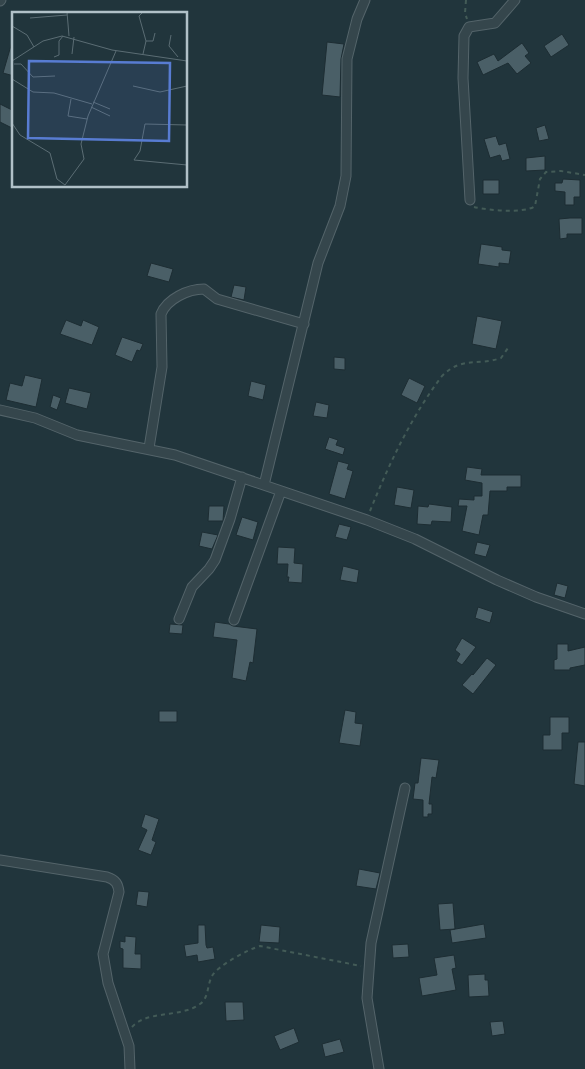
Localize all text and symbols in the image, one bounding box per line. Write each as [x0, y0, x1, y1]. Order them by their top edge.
inset map [12, 12, 188, 188]

